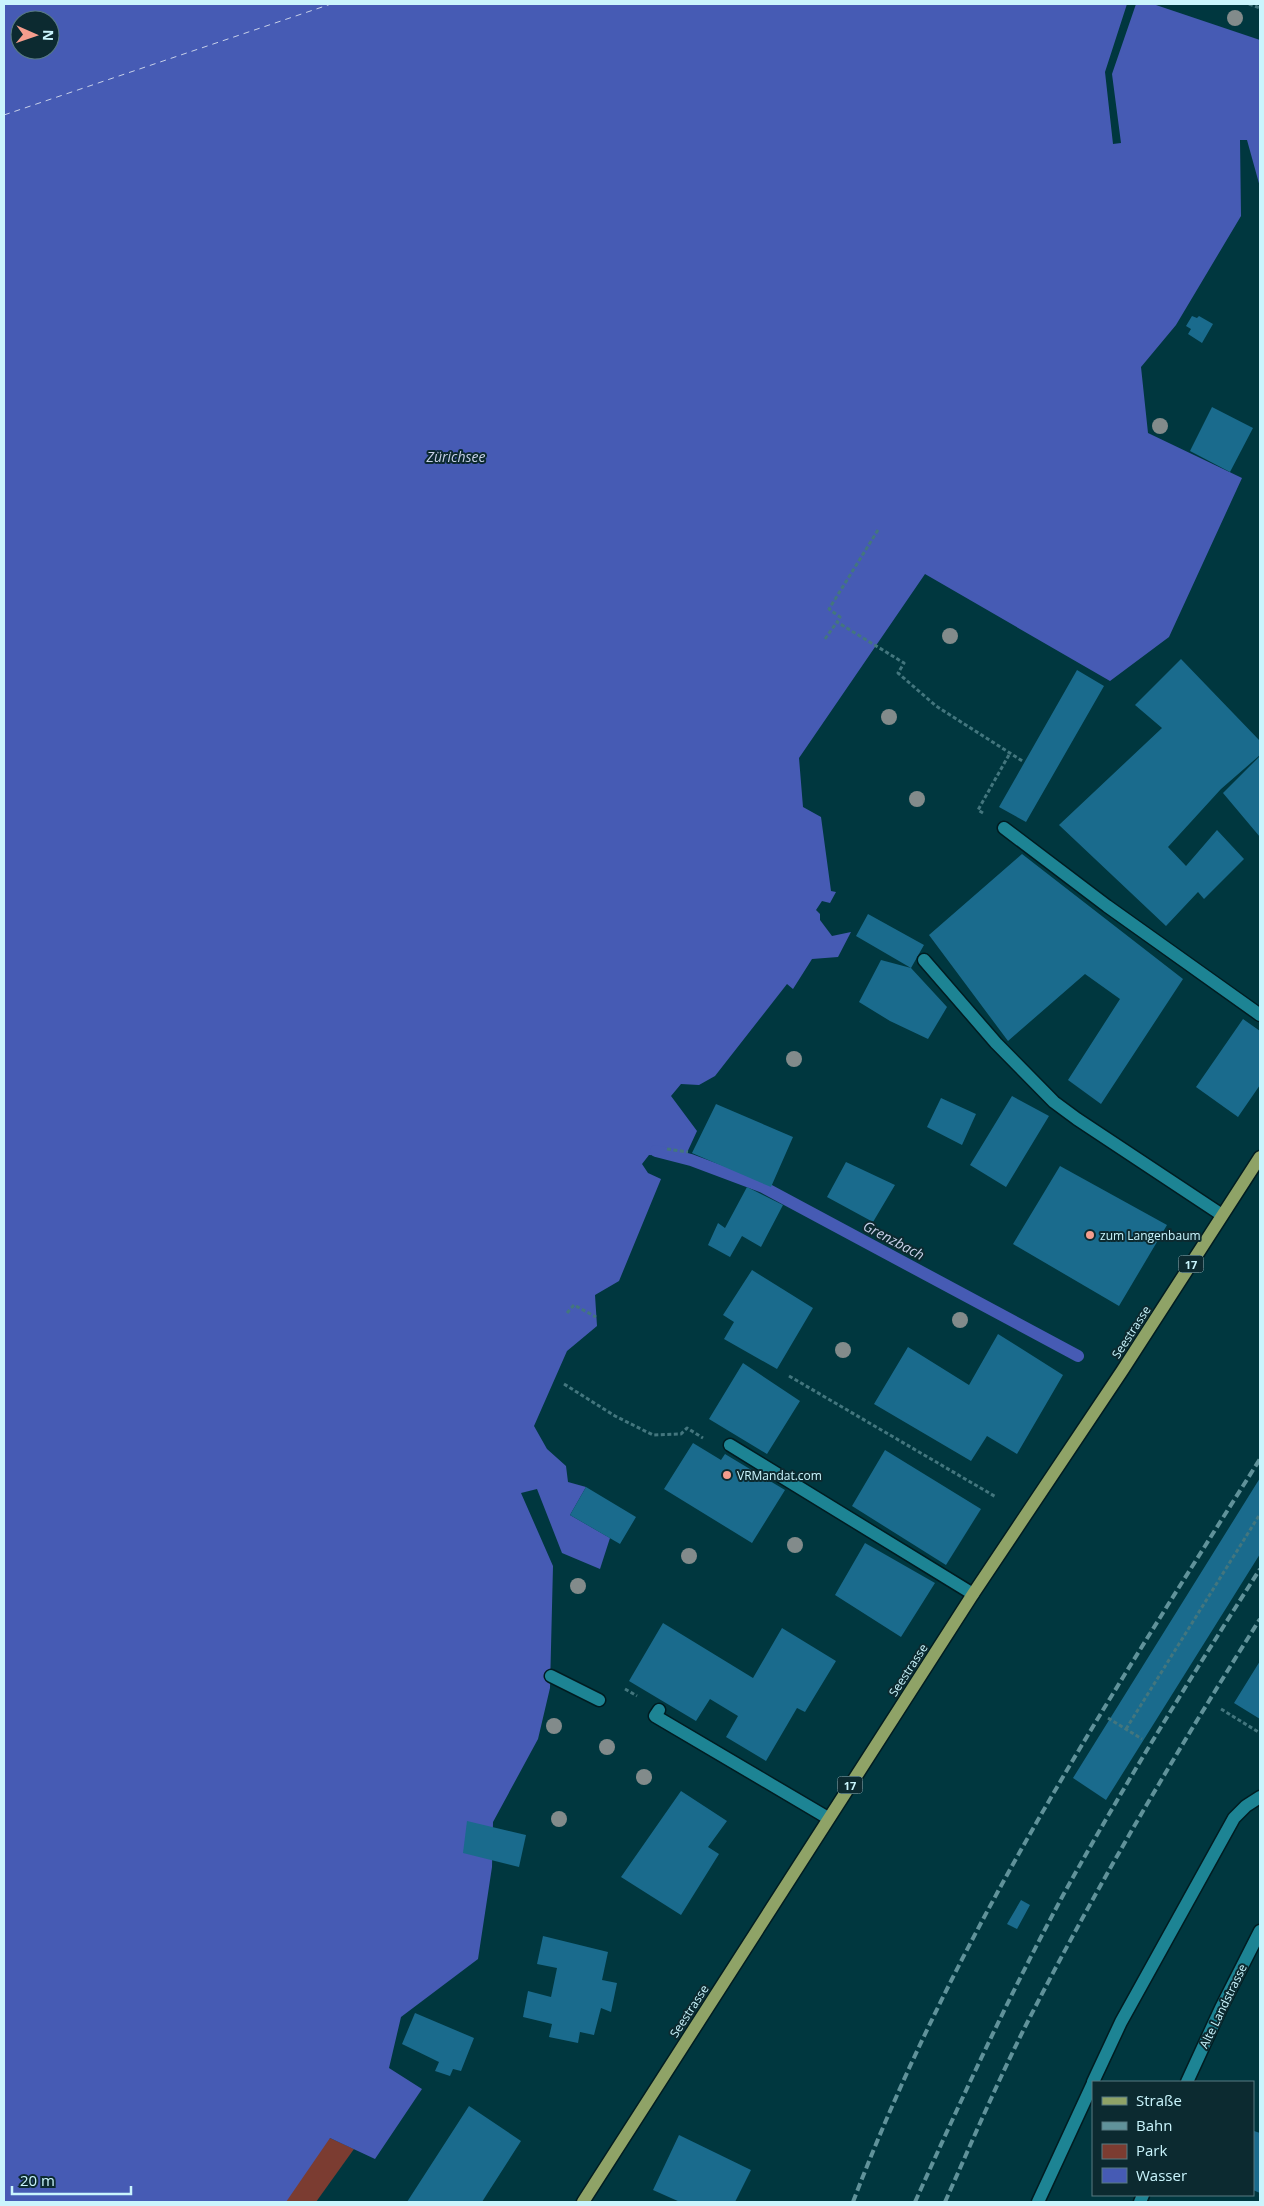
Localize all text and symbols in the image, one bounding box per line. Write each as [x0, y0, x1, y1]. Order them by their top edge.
north arrow [10, 10, 60, 60]
text: N [39, 29, 58, 41]
water label: Zürichsee [426, 447, 486, 466]
water label: Grenzbach [860, 1216, 928, 1264]
place label: zum Langenbaum [1100, 1227, 1201, 1244]
marker: zum Langenbaum [1084, 1229, 1096, 1241]
road number: 17 [1178, 1256, 1204, 1272]
street label: Seestrasse [1108, 1302, 1155, 1362]
place label: VRMandat.com [737, 1467, 822, 1484]
marker: VRMandat.com [721, 1469, 733, 1481]
street label: Seestrasse [885, 1640, 932, 1700]
road number: 17 [838, 1776, 862, 1794]
street label: Alte Landstrasse [1195, 1961, 1251, 2051]
street label: Seestrasse [666, 1981, 713, 2041]
legend [1092, 2081, 1254, 2196]
text: Straße [1136, 2090, 1182, 2110]
text: Bahn [1136, 2115, 1172, 2135]
text: Park [1136, 2140, 1167, 2160]
scale bar [12, 2164, 131, 2196]
text: Wasser [1136, 2165, 1187, 2185]
text: 20 m [20, 2170, 55, 2190]

